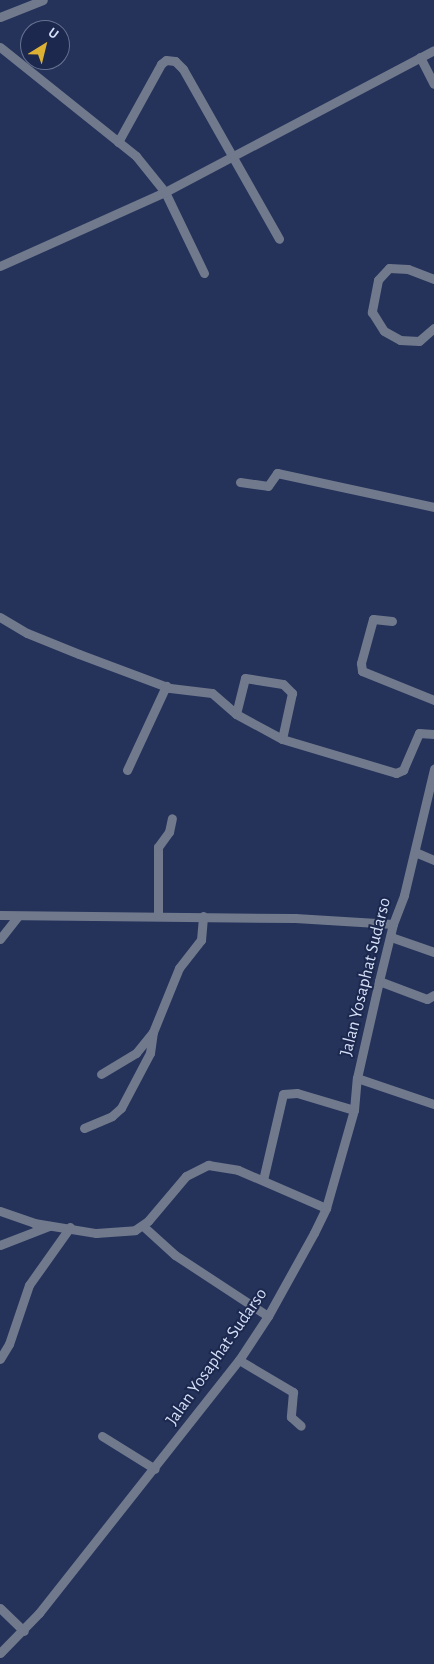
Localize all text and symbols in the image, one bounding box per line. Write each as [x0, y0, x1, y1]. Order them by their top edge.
north arrow [20, 20, 70, 70]
text: U [45, 25, 61, 42]
street label: Jalan Yosaphat Sudarso [336, 896, 396, 1058]
street label: Jalan Yosaphat Sudarso [162, 1284, 272, 1430]

